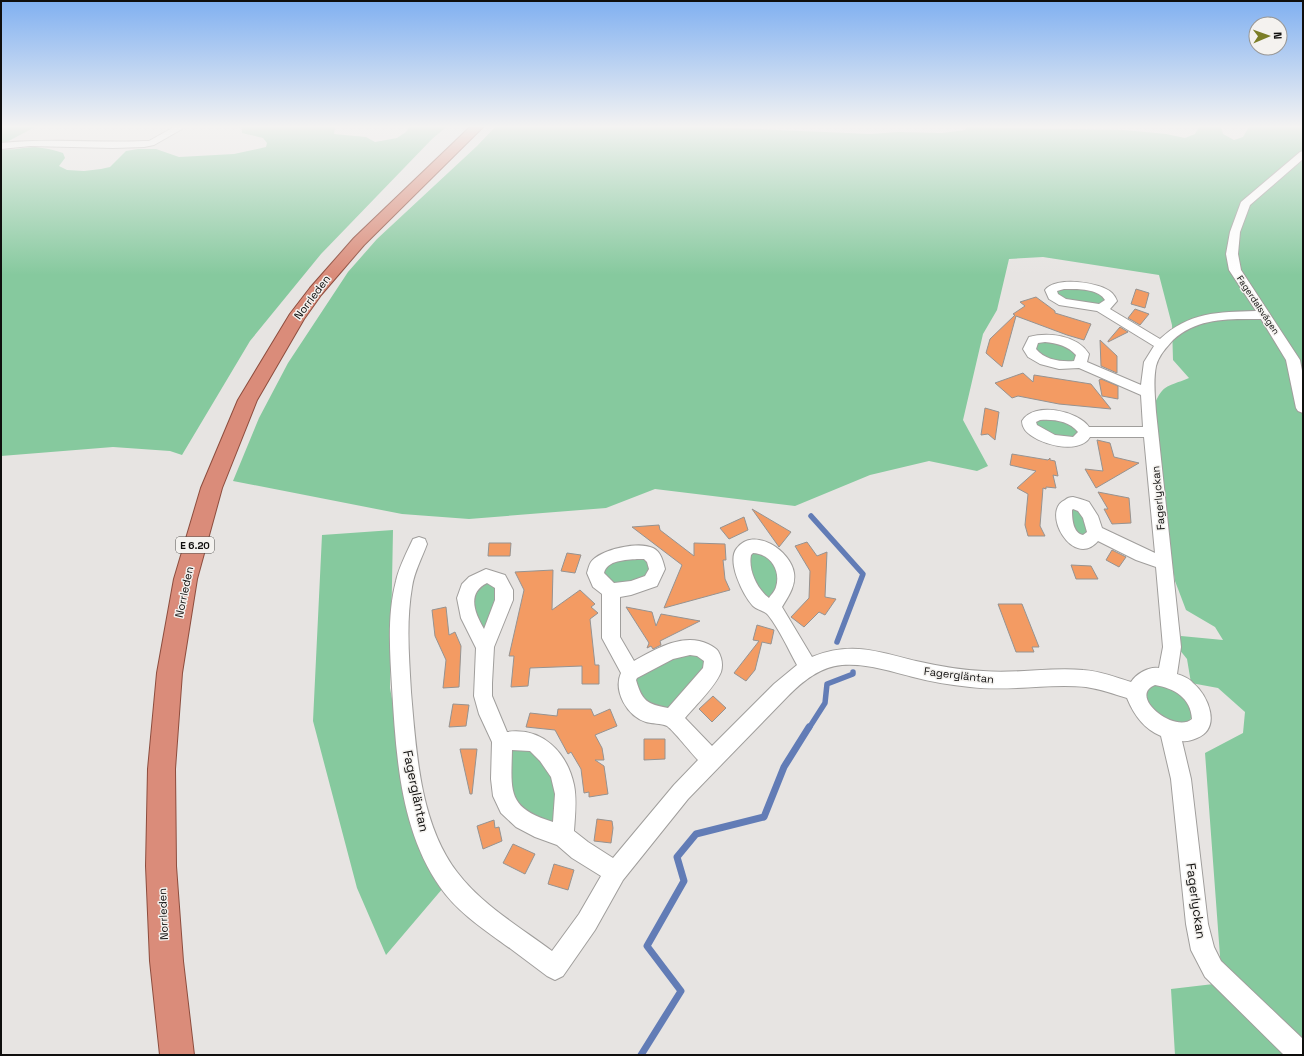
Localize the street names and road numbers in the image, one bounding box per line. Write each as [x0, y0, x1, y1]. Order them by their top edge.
street label: Norrleden [291, 272, 333, 322]
street label: Fagerdalsvägen [1234, 273, 1282, 337]
street label: Fagerlyckan [1148, 465, 1168, 531]
road number: E 6.20 [176, 537, 214, 553]
street label: Norrleden [172, 565, 196, 619]
street label: Fagergläntan [923, 664, 995, 686]
street label: Fagergläntan [399, 749, 433, 833]
street label: Fagerlyckan [1182, 862, 1210, 940]
street label: Norrleden [155, 888, 171, 940]

